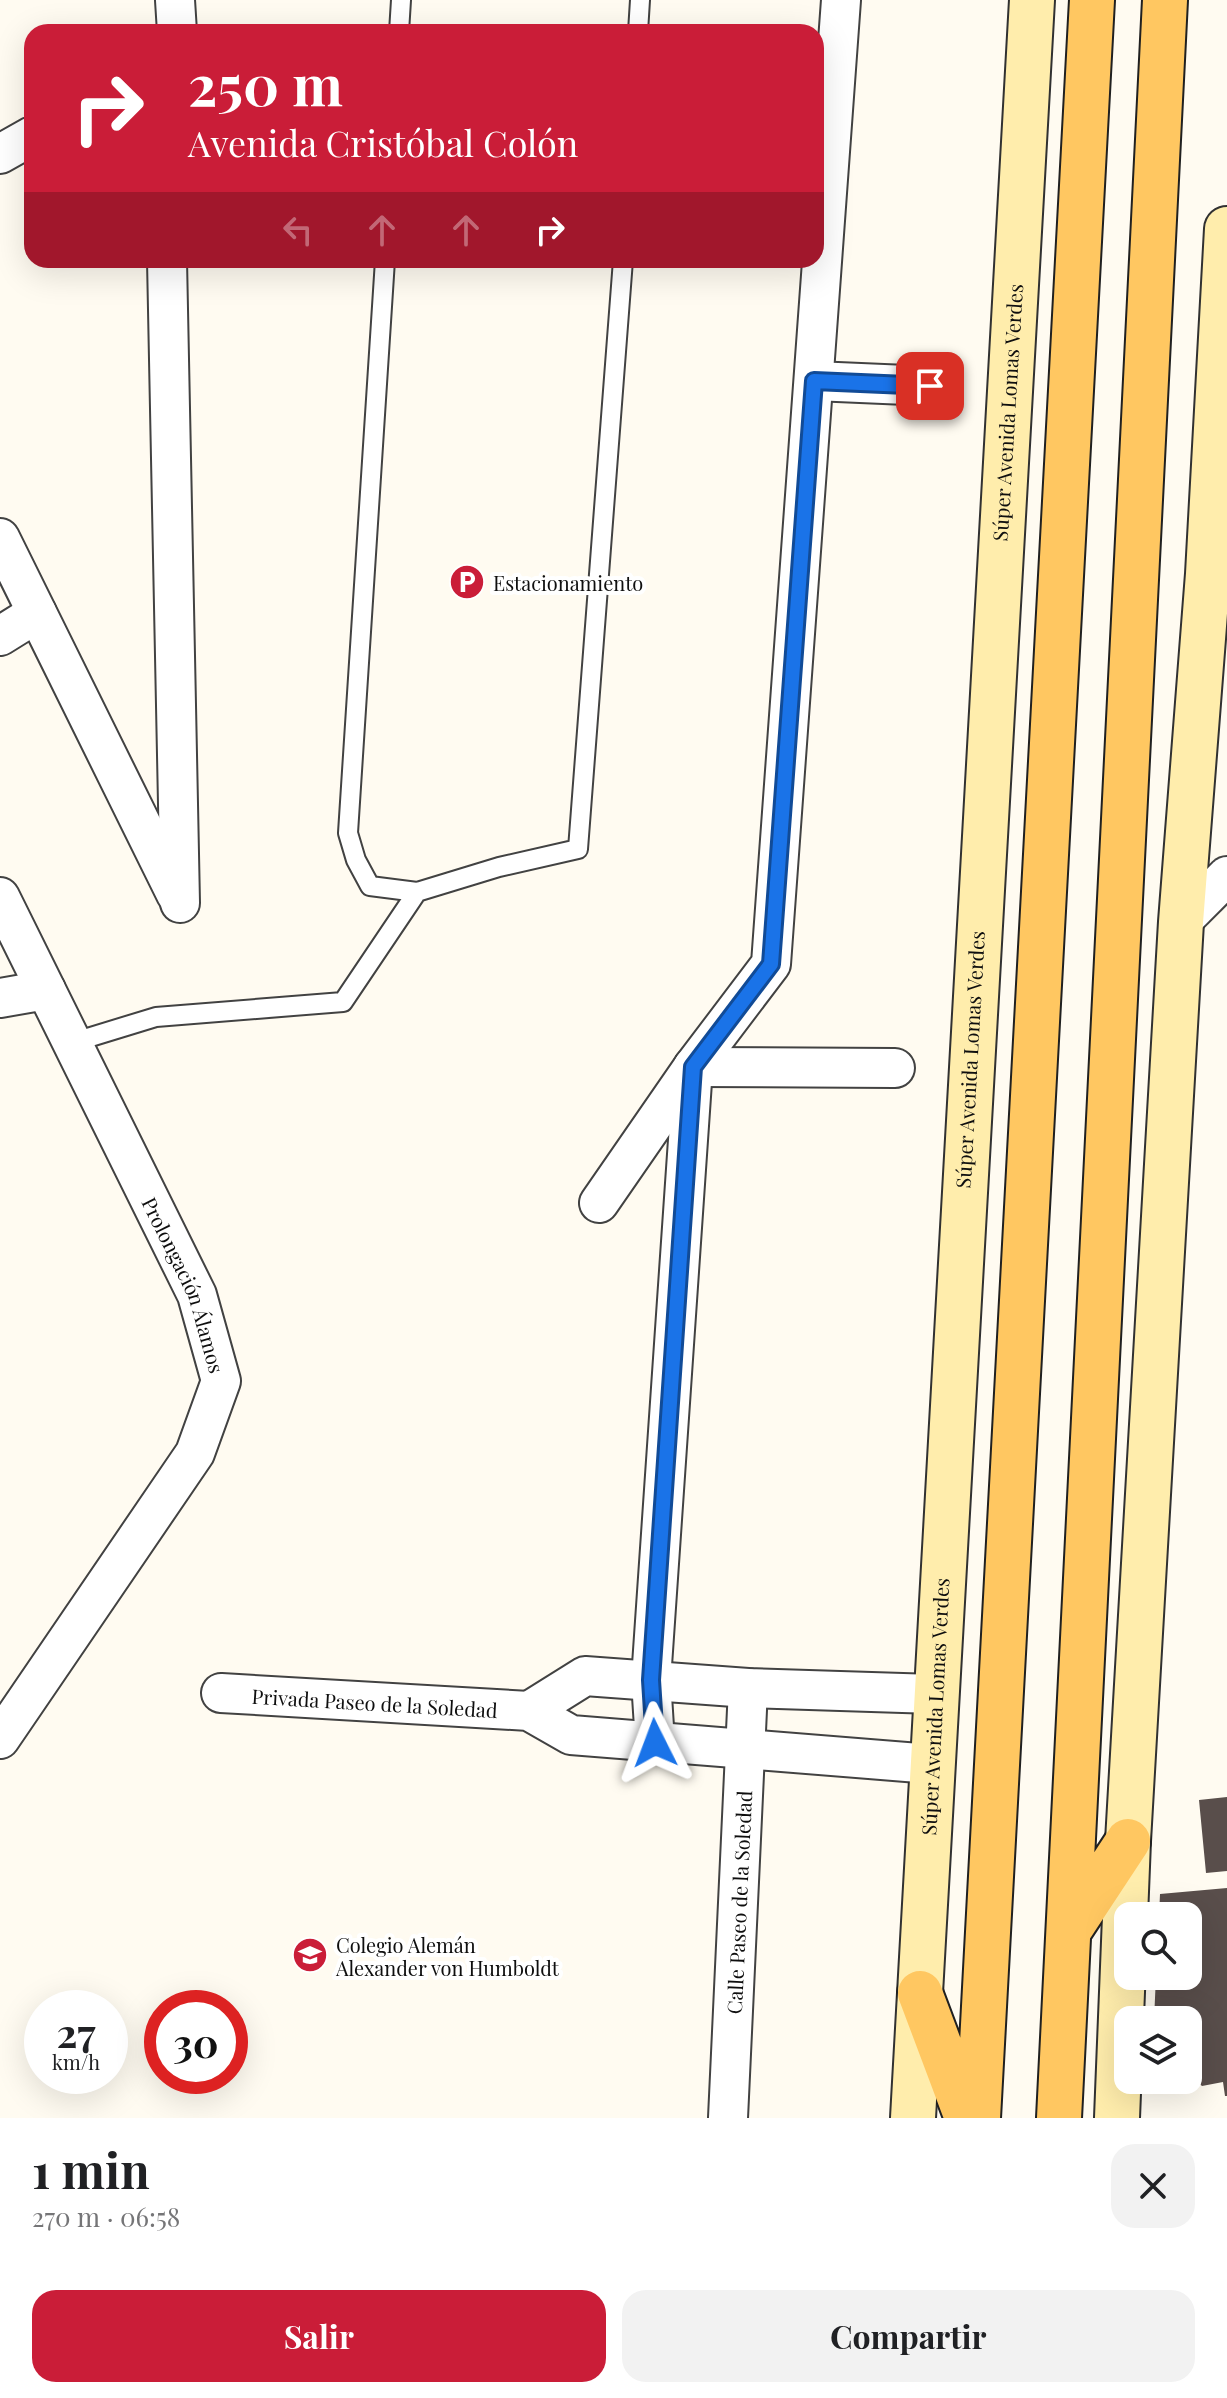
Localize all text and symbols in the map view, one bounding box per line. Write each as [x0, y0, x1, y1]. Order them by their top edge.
text: 250 m [188, 46, 343, 121]
icon: right [56, 56, 160, 160]
text: Avenida Cristóbal Colón [188, 118, 578, 166]
icon: left [276, 208, 320, 252]
icon: ahead [360, 208, 404, 252]
icon: ahead [444, 208, 488, 252]
icon: right [528, 208, 572, 252]
street label: Súper Avenida Lomas Verdes [985, 283, 1028, 542]
pin [896, 352, 964, 420]
icon: arrive [908, 364, 952, 408]
parking icon: Estacionamiento [448, 563, 486, 601]
place label: Estacionamiento [493, 569, 643, 596]
street label: Súper Avenida Lomas Verdes [948, 930, 989, 1189]
street label: Prolongación Álamos [137, 1192, 232, 1376]
street label: Súper Avenida Lomas Verdes [914, 1577, 954, 1836]
street label: Privada Paseo de la Soledad [251, 1681, 499, 1723]
position arrow [613, 1701, 697, 1785]
street label: Calle Paseo de la Soledad [719, 1789, 757, 2015]
map controls [1114, 1902, 1202, 2094]
button: search [1114, 1902, 1202, 1990]
place label: Colegio Alemán Alexander von Humboldt [335, 1931, 560, 1981]
school or university icon: Colegio Alemán Alexander von Humboldt [291, 1936, 329, 1974]
speed limit sign: 30 [144, 1990, 248, 2094]
text: 27 [56, 2005, 96, 2058]
button: layers [1114, 2006, 1202, 2094]
text: km/h [52, 2048, 100, 2075]
text: 1 min [32, 2137, 150, 2201]
button: close [1111, 2144, 1195, 2228]
text: 270 m · 06:58 [32, 2199, 180, 2234]
button: Salir [32, 2290, 606, 2382]
button: Compartir [622, 2290, 1195, 2382]

